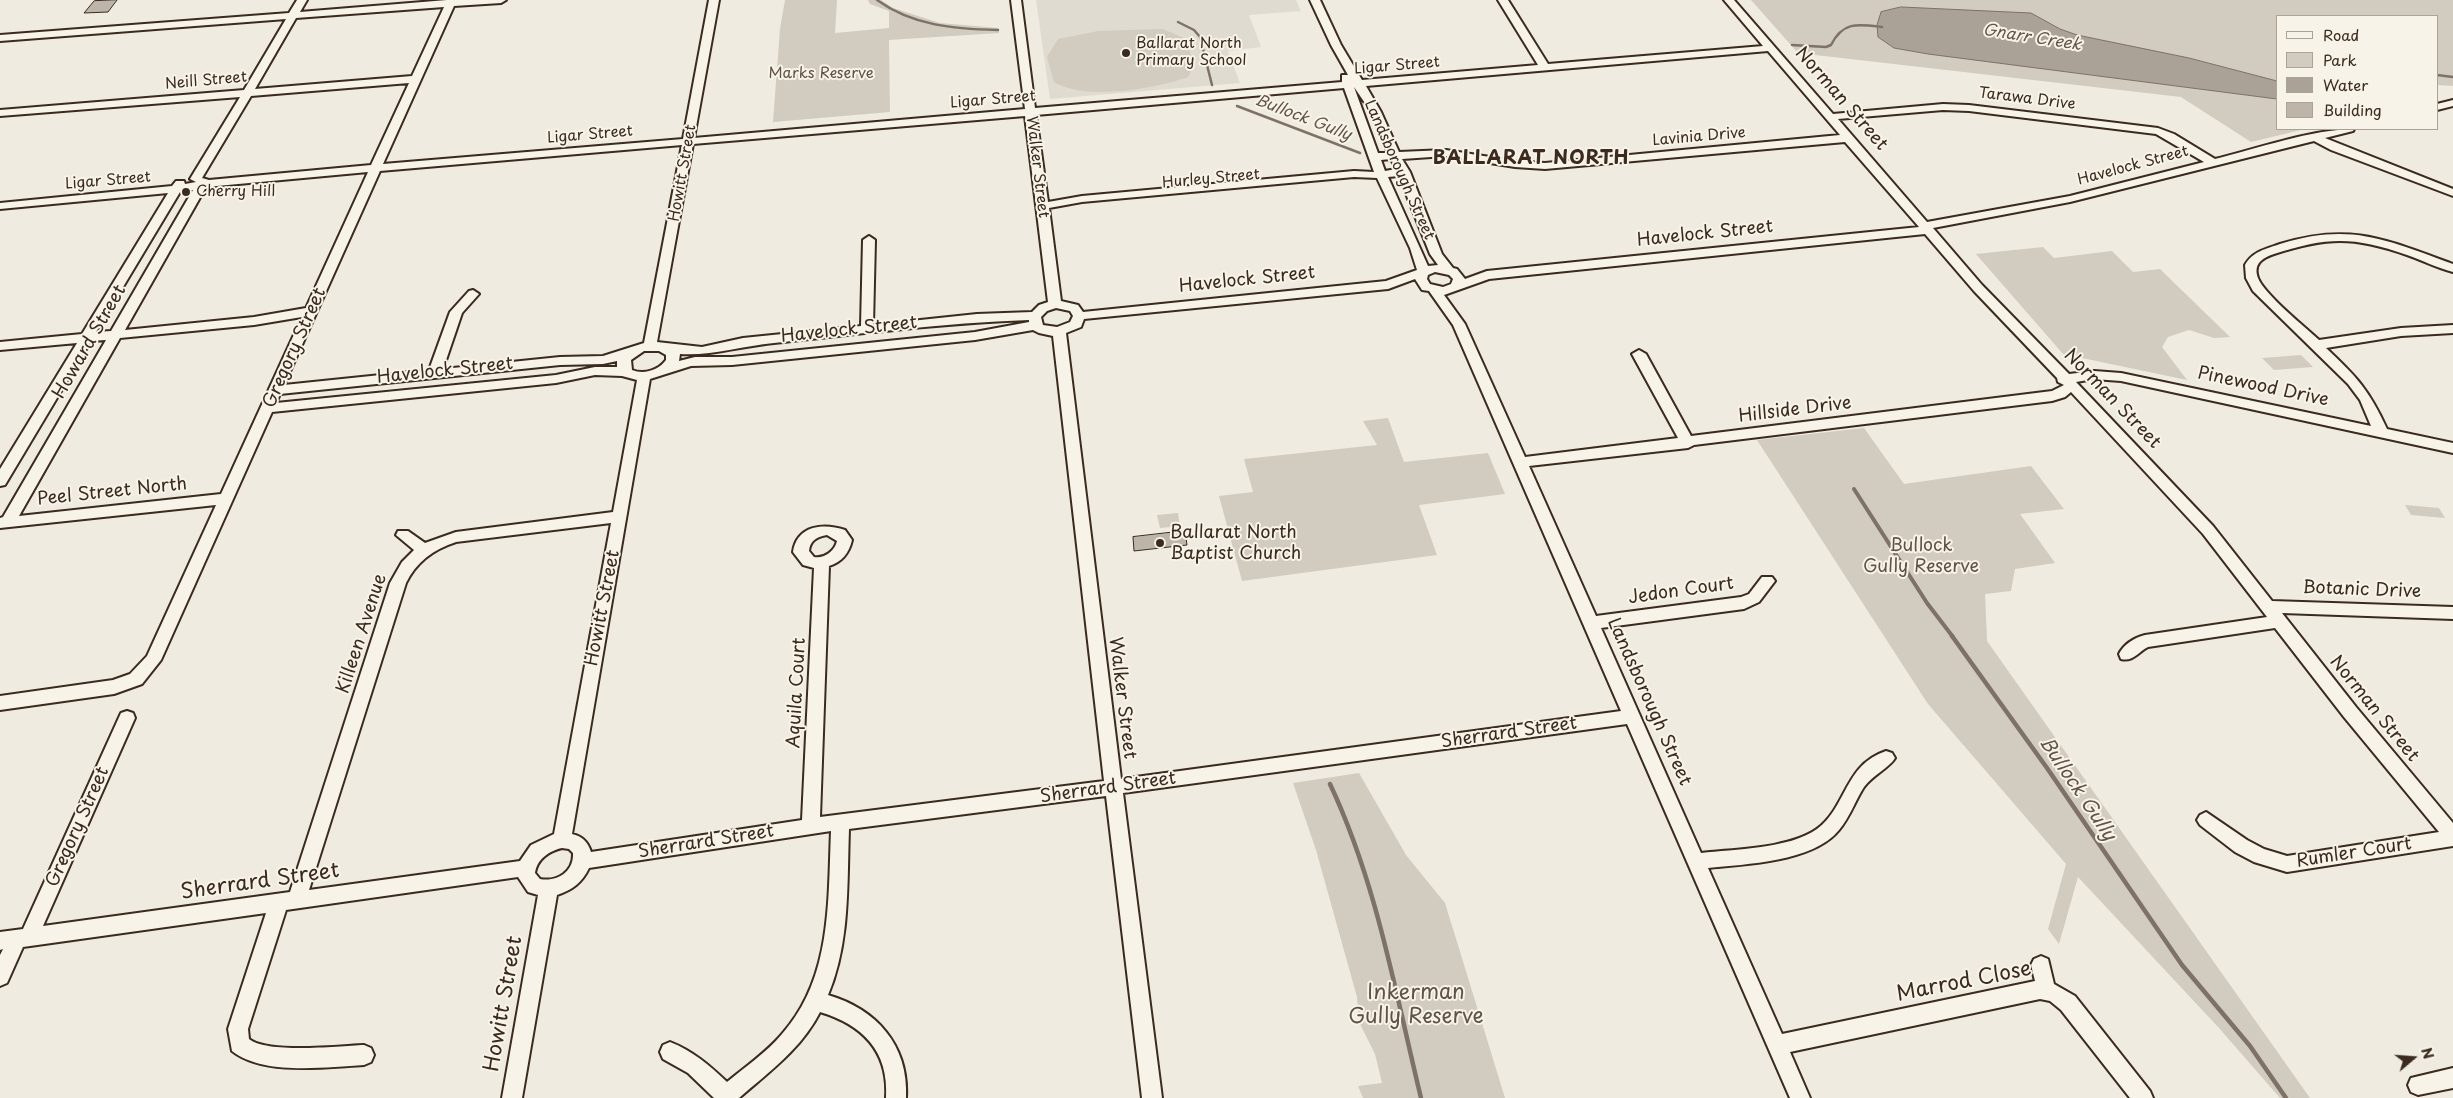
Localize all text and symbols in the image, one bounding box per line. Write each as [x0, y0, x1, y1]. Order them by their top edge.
legend [2276, 15, 2438, 130]
water label: Gnarr Creek [1981, 21, 2083, 55]
text: Road [2323, 23, 2359, 46]
place label: Ballarat North Primary School [1136, 35, 1247, 70]
street label: Norman Street [1790, 43, 1892, 155]
marker: Ballarat North Primary School [1120, 47, 1132, 59]
text: Park [2323, 48, 2357, 71]
street label: Ligar Street [1353, 53, 1441, 79]
park label: Marks Reserve [768, 65, 874, 83]
street label: Neill Street [164, 68, 248, 94]
text: Water [2323, 73, 2368, 96]
street label: Tarawa Drive [1978, 84, 2076, 114]
street label: Ligar Street [949, 87, 1037, 113]
water label: Bullock Gully [1252, 91, 1354, 145]
street label: Landsborough Street [1360, 97, 1438, 243]
text: Building [2323, 98, 2382, 121]
street label: Walker Street [1022, 115, 1052, 219]
street label: Ligar Street [546, 122, 634, 148]
street label: Howitt Street [666, 123, 700, 223]
street label: Lavinia Drive [1652, 124, 1746, 150]
street label: Havelock Street [2076, 143, 2190, 189]
district label: BALLARAT NORTH [1432, 148, 1630, 170]
street label: Hurley Street [1161, 166, 1261, 192]
street label: Ligar Street [64, 168, 152, 194]
place label: Cherry Hill [196, 183, 275, 201]
marker: Cherry Hill [180, 186, 192, 198]
street label: Havelock Street [1636, 216, 1774, 252]
street label: Havelock Street [1178, 262, 1316, 298]
street label: Howard Street [49, 281, 131, 403]
street label: Gregory Street [259, 285, 331, 411]
street label: Havelock Street [780, 312, 918, 348]
street label: Norman Street [2059, 345, 2165, 453]
street label: Havelock Street [376, 353, 514, 389]
street label: Pinewood Drive [2195, 363, 2331, 411]
street label: Hillside Drive [1737, 392, 1853, 428]
street label: Peel Street North [36, 473, 188, 511]
place label: Ballarat North Baptist Church [1170, 522, 1301, 564]
park label: Bullock Gully Reserve [1863, 535, 1979, 578]
marker: Ballarat North Baptist Church [1154, 537, 1166, 549]
street label: Howitt Street [581, 548, 625, 668]
street label: Killeen Avenue [332, 571, 392, 697]
street label: Jedon Court [1627, 573, 1735, 609]
street label: Botanic Drive [2302, 577, 2422, 603]
street label: Landsborough Street [1602, 615, 1696, 789]
street label: Walker Street [1104, 636, 1140, 760]
street label: Aquila Court [783, 637, 811, 749]
street label: Norman Street [2325, 652, 2423, 766]
street label: Sherrard Street [1440, 713, 1578, 753]
water label: Bullock Gully [2034, 733, 2120, 845]
street label: Gregory Street [42, 764, 114, 890]
street label: Sherrard Street [1039, 768, 1177, 808]
street label: Sherrard Street [637, 821, 775, 863]
street label: Rumler Court [2295, 833, 2413, 873]
street label: Sherrard Street [179, 858, 341, 906]
street label: Howitt Street [480, 934, 528, 1074]
street label: Marrod Close [1894, 957, 2034, 1007]
park label: Inkerman Gully Reserve [1348, 980, 1484, 1030]
north arrow [2388, 1033, 2438, 1083]
text: N [2416, 1045, 2439, 1062]

